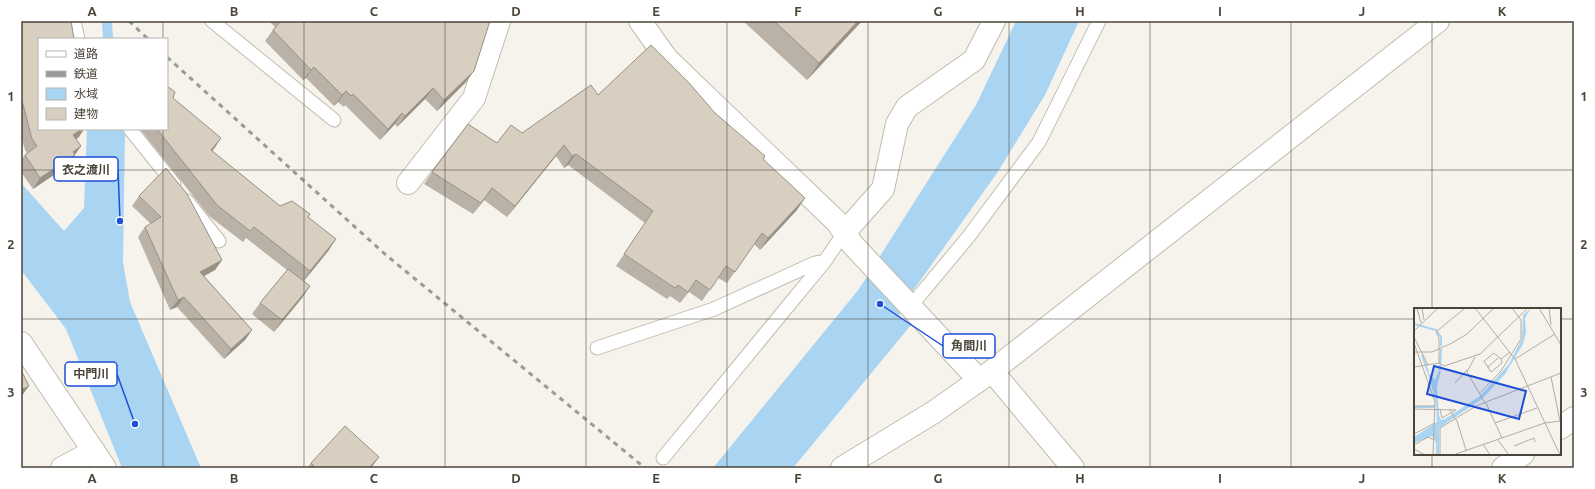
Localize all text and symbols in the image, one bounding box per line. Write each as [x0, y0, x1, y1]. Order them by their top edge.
text: A [87, 4, 97, 18]
text: B [230, 4, 239, 18]
text: C [370, 4, 379, 18]
text: D [511, 4, 521, 18]
text: E [652, 4, 660, 18]
text: F [794, 4, 802, 18]
text: G [934, 4, 943, 18]
text: H [1075, 4, 1085, 18]
text: I [1218, 4, 1222, 18]
text: J [1359, 4, 1365, 18]
text: K [1498, 4, 1507, 18]
legend [38, 38, 168, 130]
text: 道路 [74, 47, 98, 60]
text: 鉄道 [74, 67, 98, 80]
text: 水域 [74, 87, 98, 100]
text: 1 [7, 89, 15, 103]
text: 1 [1580, 89, 1588, 103]
text: 建物 [74, 107, 98, 120]
callout: 衣之渡川 [54, 157, 118, 181]
text: 衣之渡川 [62, 163, 110, 176]
text: 2 [7, 237, 15, 251]
text: 2 [1580, 237, 1588, 251]
inset map [1414, 308, 1561, 455]
callout: 角間川 [943, 334, 995, 358]
text: 角間川 [951, 339, 987, 352]
callout: 中門川 [65, 362, 117, 386]
text: 中門川 [73, 367, 109, 380]
text: 3 [7, 385, 15, 399]
text: 3 [1580, 385, 1588, 399]
text: A [87, 471, 97, 485]
text: B [230, 471, 239, 485]
text: C [370, 471, 379, 485]
text: D [511, 471, 521, 485]
text: E [652, 471, 660, 485]
text: F [794, 471, 802, 485]
text: G [934, 471, 943, 485]
text: H [1075, 471, 1085, 485]
text: I [1218, 471, 1222, 485]
text: J [1359, 471, 1365, 485]
text: K [1498, 471, 1507, 485]

